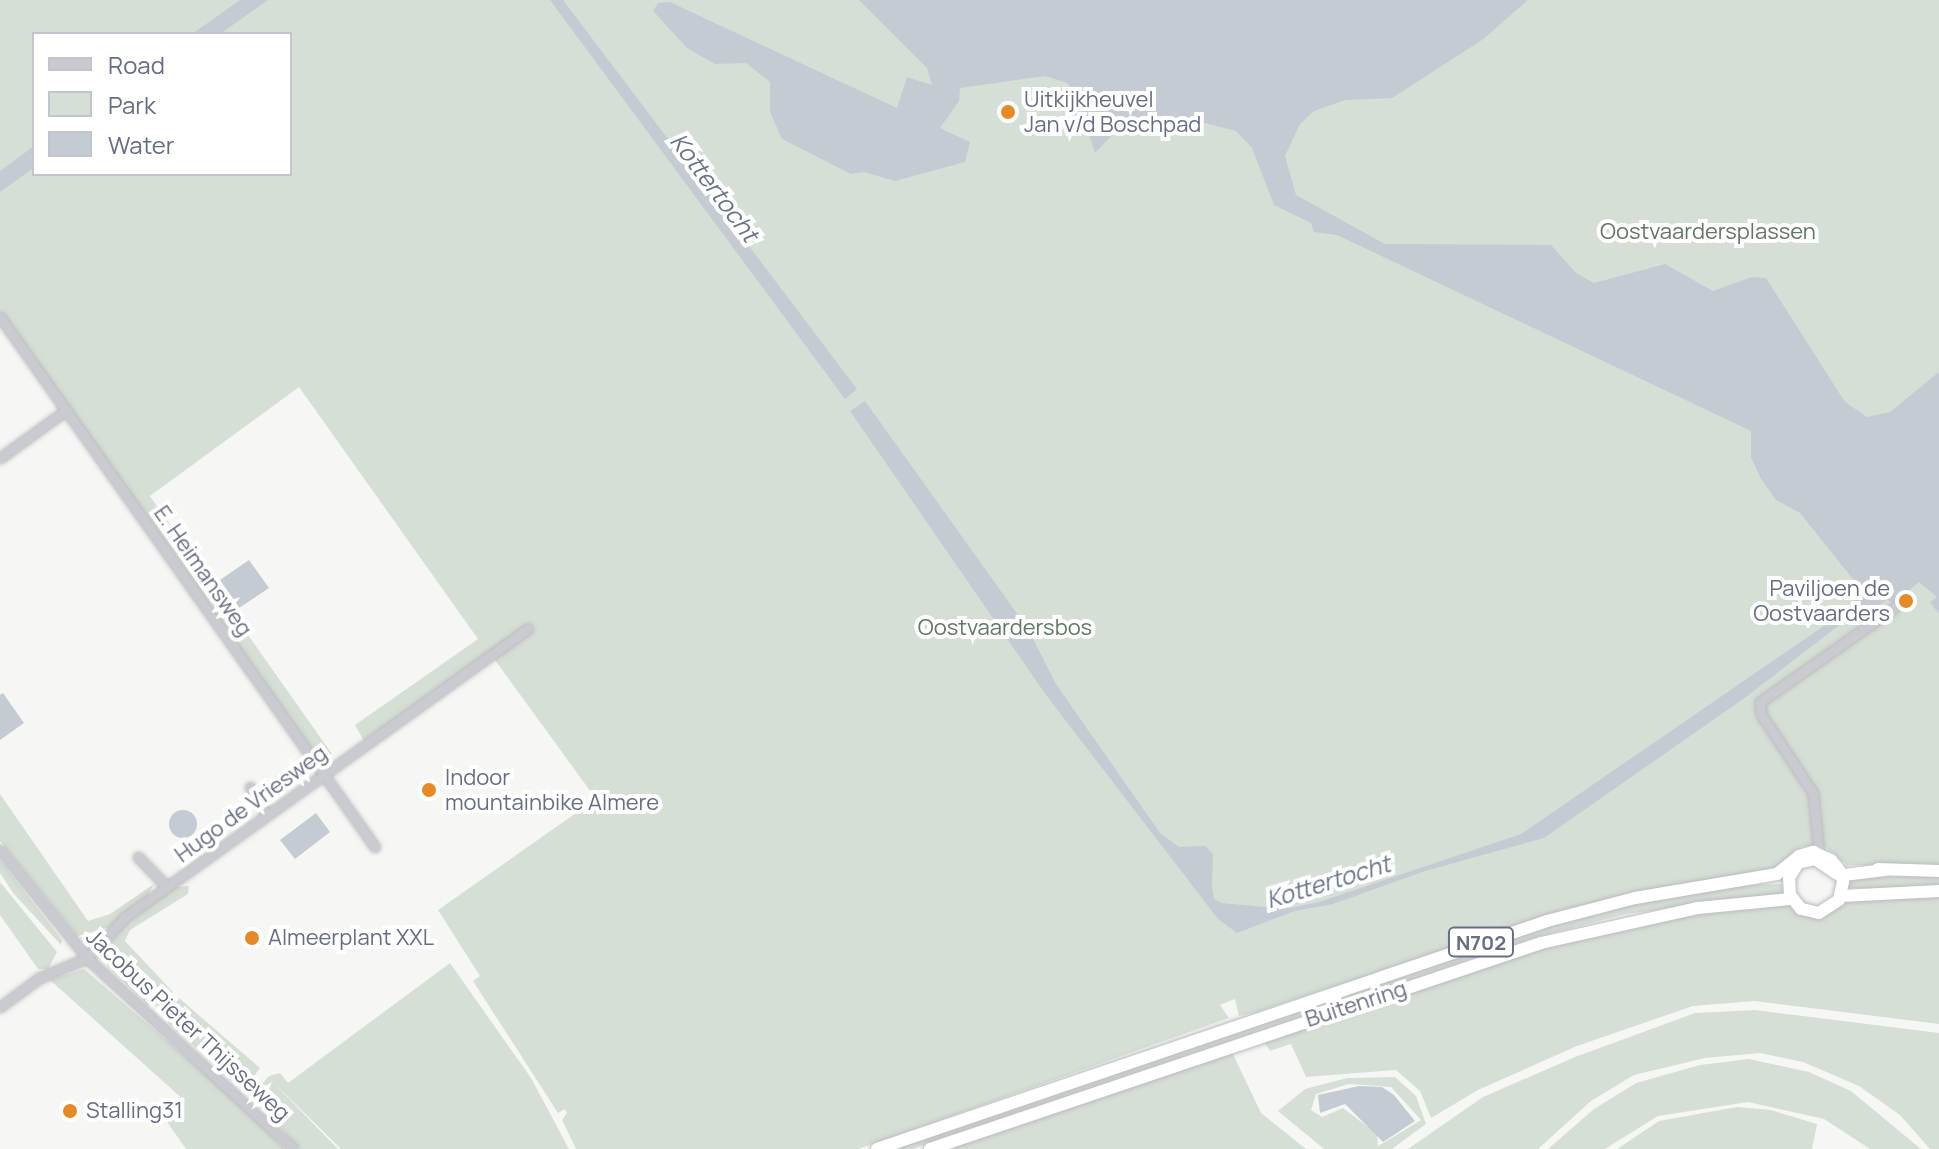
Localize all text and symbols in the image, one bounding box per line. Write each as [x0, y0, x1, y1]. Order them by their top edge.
legend [32, 32, 292, 176]
text: Road [108, 48, 165, 81]
place label: Uitkijkheuvel Jan v/d Boschpad [1024, 86, 1201, 138]
text: Park [108, 88, 156, 121]
marker: Uitkijkheuvel Jan v/d Boschpad [999, 103, 1017, 121]
water label: Kottertocht [665, 127, 765, 247]
text: Water [108, 128, 175, 161]
park label: Oostvaardersplassen [1600, 219, 1816, 245]
street label: E. Heimansweg [148, 501, 258, 641]
place label: Paviljoen de Oostvaarders [1753, 575, 1890, 626]
marker: Paviljoen de Oostvaarders [1897, 592, 1915, 610]
park label: Oostvaardersbos [918, 615, 1092, 641]
street label: Hugo de Vriesweg [170, 740, 332, 868]
place label: Indoor mountainbike Almere [445, 764, 659, 816]
marker: Indoor mountainbike Almere [420, 781, 438, 799]
water label: Kottertocht [1262, 848, 1394, 914]
street label: Jacobus Pieter Thijsseweg [81, 924, 295, 1126]
place label: Almeerplant XXL [268, 925, 434, 951]
road number: N702 [1447, 926, 1515, 958]
marker: Almeerplant XXL [243, 929, 261, 947]
street label: Buitenring [1302, 975, 1410, 1033]
place label: Stalling31 [86, 1098, 183, 1124]
marker: Stalling31 [61, 1102, 79, 1120]

